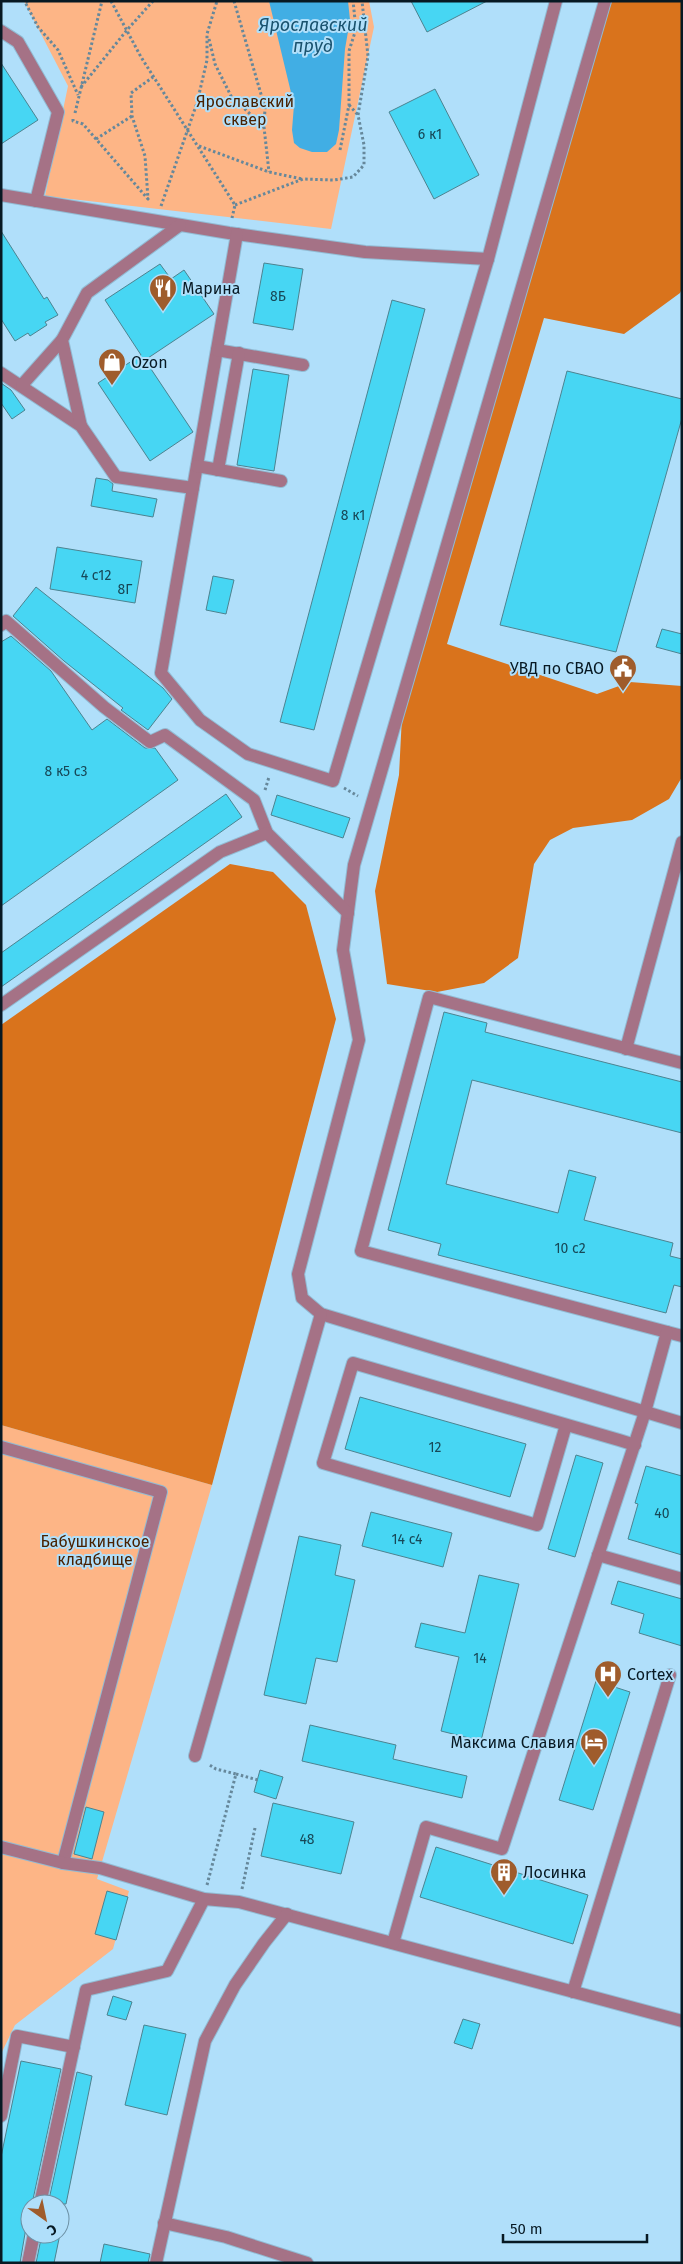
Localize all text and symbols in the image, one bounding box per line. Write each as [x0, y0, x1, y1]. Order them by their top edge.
water label: Ярославский пруд [257, 14, 368, 57]
park label: Ярославский сквер [196, 92, 294, 129]
house number: 6 к1 [418, 126, 442, 143]
restaurant icon: Марина [148, 273, 178, 312]
place label: Марина [182, 279, 240, 298]
house number: 8Б [270, 288, 286, 305]
shop icon: Ozon [97, 347, 127, 386]
place label: Ozon [131, 353, 168, 372]
house number: 8 к1 [341, 507, 365, 524]
house number: 4 с12 [81, 567, 111, 584]
house number: 8Г [118, 581, 132, 598]
public building icon: УВД по СВАО [608, 653, 638, 692]
place label: УВД по СВАО [510, 659, 604, 678]
house number: 8 к5 с3 [45, 763, 87, 780]
house number: 10 с2 [554, 1240, 586, 1257]
house number: 12 [429, 1439, 442, 1456]
house number: 40 [654, 1505, 670, 1522]
house number: 14 с4 [392, 1531, 423, 1548]
park label: Бабушкинское кладбище [40, 1532, 150, 1569]
house number: 14 [473, 1650, 487, 1667]
hospital icon: Cortex [593, 1659, 623, 1698]
place label: Cortex [627, 1665, 673, 1684]
hotel icon: Максима Славия [579, 1727, 609, 1766]
place label: Максима Славия [450, 1733, 575, 1752]
house number: 48 [299, 1831, 315, 1848]
building icon: Лосинка [489, 1857, 519, 1896]
place label: Лосинка [523, 1863, 586, 1882]
north arrow [20, 2194, 70, 2244]
scale bar [503, 2212, 647, 2244]
text: С [44, 2220, 60, 2239]
text: 50 m [510, 2220, 543, 2238]

